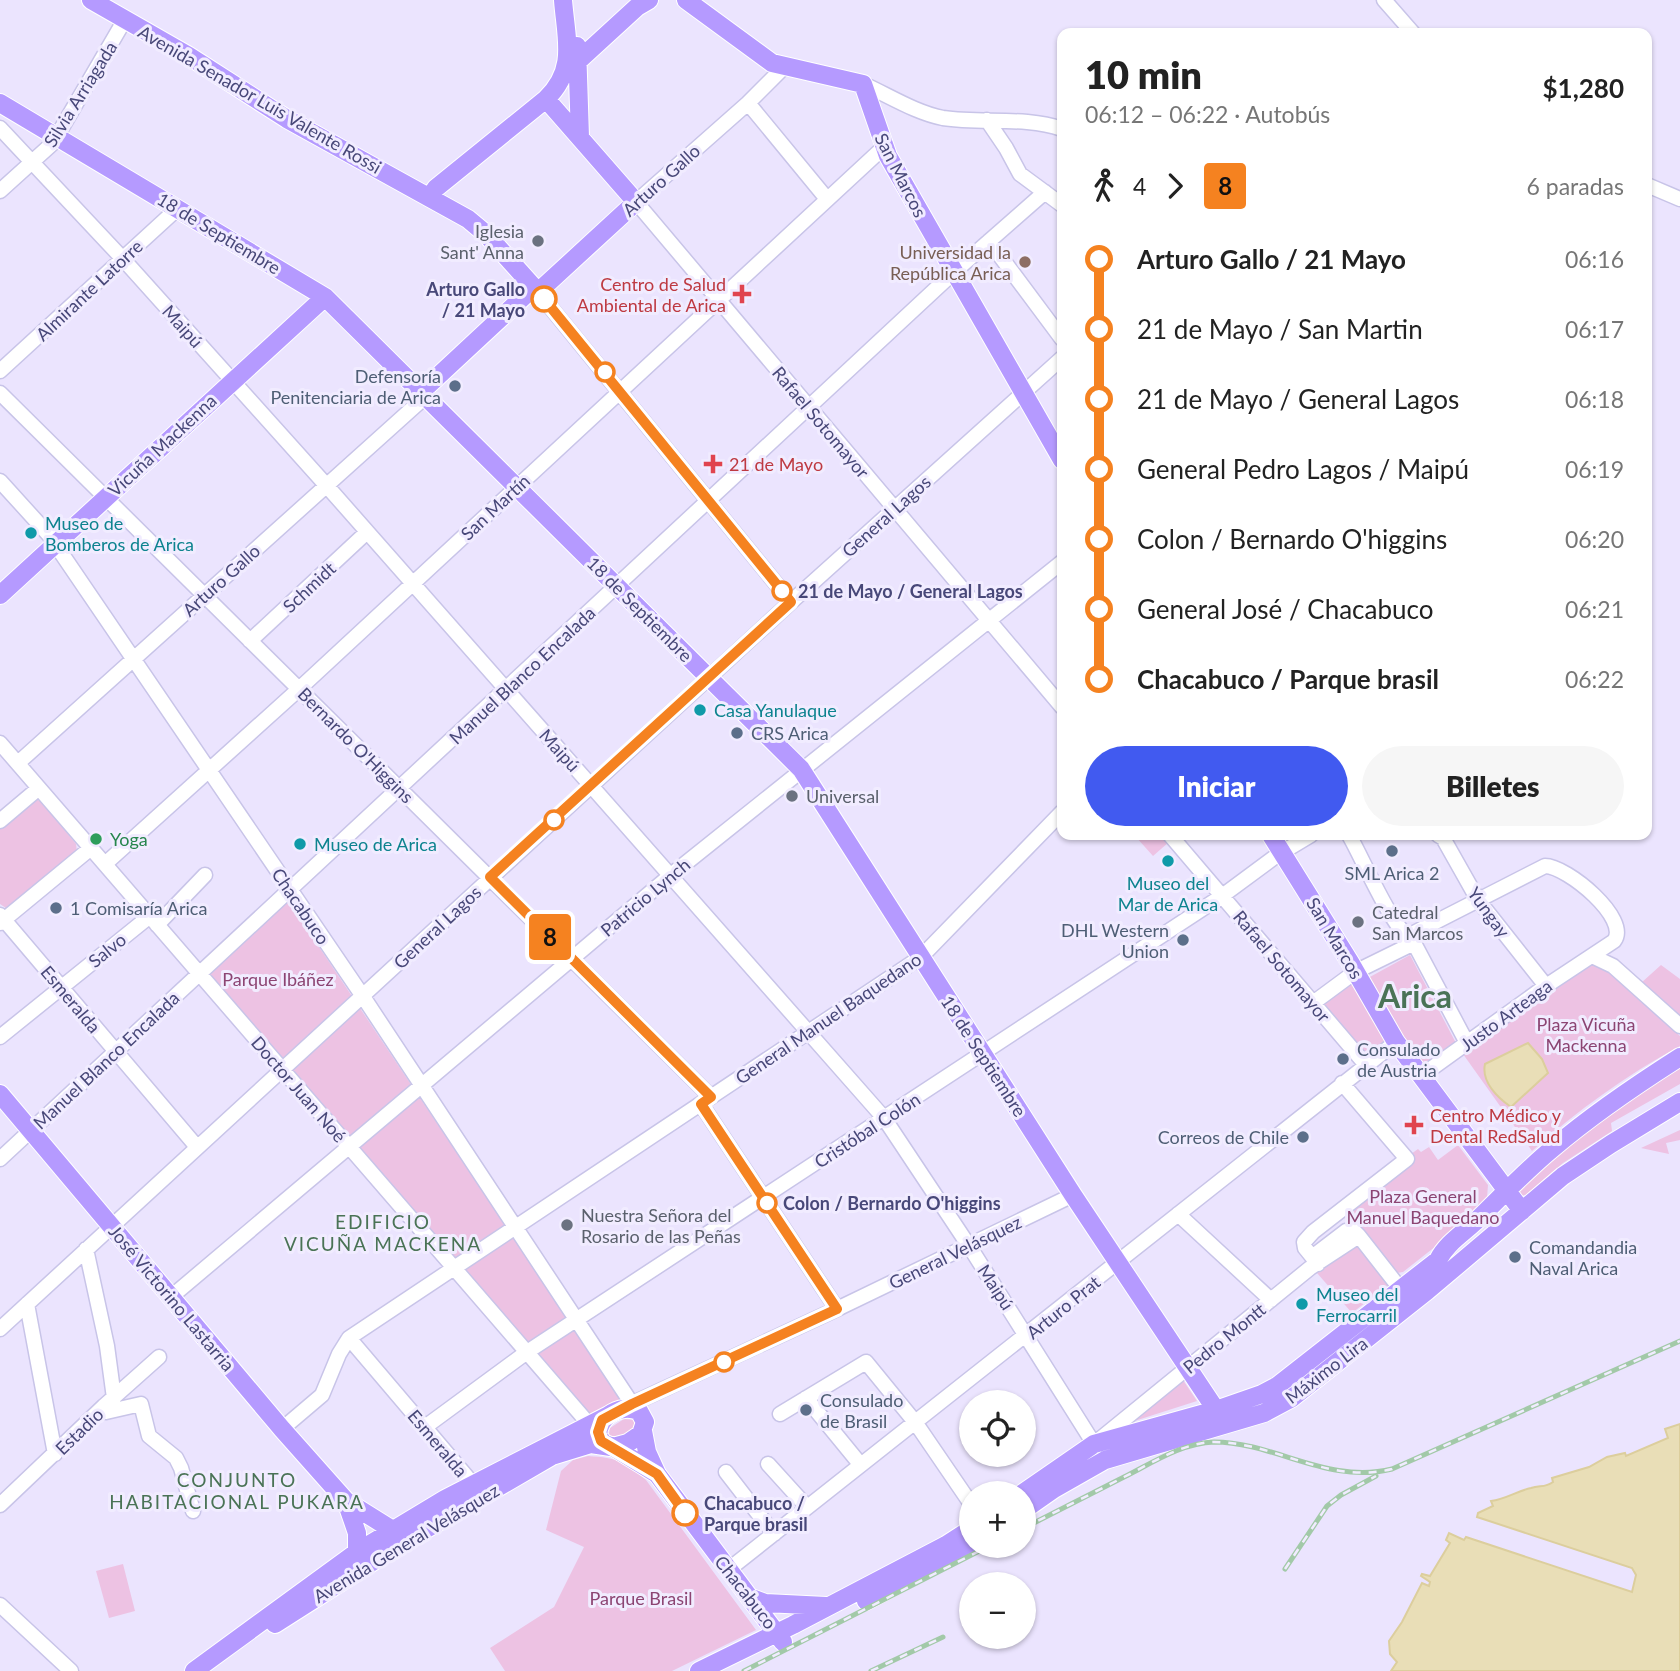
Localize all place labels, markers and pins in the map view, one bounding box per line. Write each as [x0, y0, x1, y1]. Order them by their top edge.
place label: Iglesia Sant' Anna [440, 220, 524, 263]
marker: Iglesia Sant' Anna [530, 233, 546, 249]
place label: Universidad la República Arica [890, 241, 1011, 284]
marker: Universidad la República Arica [1017, 254, 1033, 270]
place label: Centro de Salud Ambiental de Arica [577, 273, 726, 316]
place label: Arturo Gallo / 21 Mayo [425, 278, 525, 321]
marker: Centro de Salud Ambiental de Arica [732, 284, 752, 304]
marker: Arturo Gallo / 21 Mayo [531, 286, 557, 312]
unlabelled marker [595, 362, 615, 382]
place label: Defensoría Penitenciaria de Arica [270, 365, 441, 408]
marker: Defensoría Penitenciaria de Arica [447, 378, 463, 394]
place label: 21 de Mayo [729, 453, 823, 475]
marker: 21 de Mayo [703, 454, 723, 474]
place label: Museo de Bomberos de Arica [45, 512, 194, 555]
marker: Museo de Bomberos de Arica [23, 525, 39, 541]
place label: 21 de Mayo / General Lagos [798, 580, 1023, 602]
marker: 21 de Mayo / General Lagos [772, 581, 792, 601]
place label: Casa Yanulaque [714, 699, 837, 721]
marker: Casa Yanulaque [692, 702, 708, 718]
place label: CRS Arica [751, 722, 829, 744]
marker: CRS Arica [729, 725, 745, 741]
place label: Universal [806, 785, 879, 807]
marker: Universal [784, 788, 800, 804]
unlabelled marker [544, 810, 564, 830]
place label: Yoga [110, 828, 148, 850]
marker: Yoga [88, 831, 104, 847]
place label: Museo de Arica [314, 833, 437, 855]
marker: Museo de Arica [292, 836, 308, 852]
marker: SML Arica 2 [1384, 843, 1400, 859]
marker: Museo del Mar de Arica [1160, 853, 1176, 869]
place label: SML Arica 2 [1345, 862, 1439, 884]
place label: Museo del Mar de Arica [1118, 872, 1218, 915]
place label: 1 Comisaría Arica [70, 897, 207, 919]
marker: 1 Comisaría Arica [48, 900, 64, 916]
place label: Catedral San Marcos [1372, 901, 1463, 944]
marker: Catedral San Marcos [1350, 914, 1366, 930]
place label: DHL Western Union [1061, 919, 1169, 962]
marker: DHL Western Union [1175, 932, 1191, 948]
place label: Consulado de Austria [1357, 1038, 1440, 1081]
marker: Consulado de Austria [1335, 1051, 1351, 1067]
place label: Centro Médico y Dental RedSalud [1430, 1104, 1562, 1147]
marker: Centro Médico y Dental RedSalud [1404, 1115, 1424, 1135]
place label: Correos de Chile [1158, 1126, 1289, 1148]
marker: Correos de Chile [1295, 1129, 1311, 1145]
place label: Colon / Bernardo O'higgins [783, 1192, 1001, 1214]
marker: Colon / Bernardo O'higgins [757, 1193, 777, 1213]
place label: Nuestra Señora del Rosario de las Peñas [581, 1204, 741, 1247]
marker: Nuestra Señora del Rosario de las Peñas [559, 1217, 575, 1233]
place label: Comandandia Naval Arica [1529, 1236, 1637, 1279]
marker: Comandandia Naval Arica [1507, 1249, 1523, 1265]
place label: Museo del Ferrocarril [1316, 1283, 1399, 1326]
marker: Museo del Ferrocarril [1294, 1296, 1310, 1312]
unlabelled marker [714, 1352, 734, 1372]
place label: Consulado de Brasil [820, 1389, 903, 1432]
marker: Consulado de Brasil [798, 1402, 814, 1418]
place label: Chacabuco / Parque brasil [704, 1492, 808, 1535]
marker: Chacabuco / Parque brasil [672, 1500, 698, 1526]

